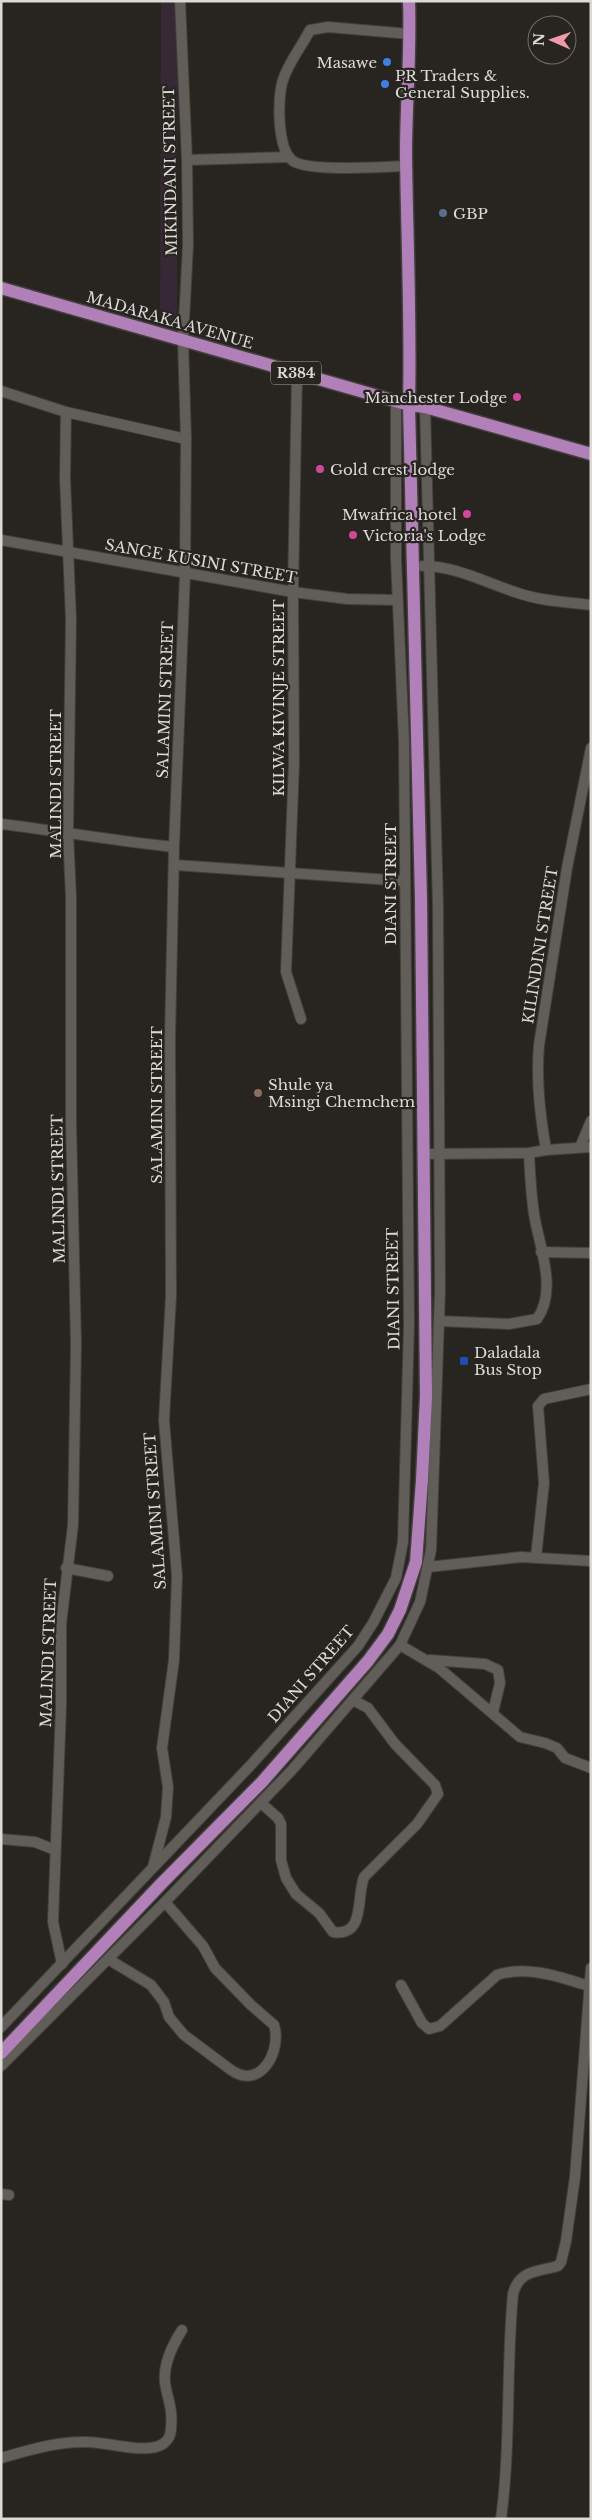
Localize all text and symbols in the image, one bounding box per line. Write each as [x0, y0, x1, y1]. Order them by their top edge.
north arrow [527, 15, 577, 65]
text: N [530, 33, 548, 46]
place label: Masawe [316, 53, 377, 72]
marker: Masawe [381, 56, 393, 68]
place label: PR Traders & General Supplies. [395, 66, 530, 102]
marker: PR Traders & General Supplies. [379, 78, 391, 90]
street label: MIKINDANI STREET [159, 86, 181, 256]
place label: GBP [453, 204, 488, 223]
marker: GBP [437, 207, 449, 219]
street label: MADARAKA AVENUE [84, 287, 256, 353]
road number: R384 [271, 362, 321, 384]
place label: Manchester Lodge [365, 388, 507, 407]
marker: Manchester Lodge [511, 391, 523, 403]
place label: Gold crest lodge [330, 460, 455, 479]
marker: Gold crest lodge [314, 463, 326, 475]
place label: Mwafrica hotel [342, 505, 457, 524]
marker: Mwafrica hotel [461, 508, 473, 520]
place label: Victoria's Lodge [362, 526, 486, 545]
marker: Victoria's Lodge [347, 529, 359, 541]
street label: SANGE KUSINI STREET [104, 535, 298, 587]
street label: KILWA KIVINJE STREET [269, 599, 288, 797]
street label: SALAMINI STREET [153, 621, 177, 779]
street label: MALINDI STREET [46, 709, 65, 859]
street label: DIANI STREET [381, 823, 400, 945]
street label: KILINDINI STREET [518, 865, 562, 1025]
street label: SALAMINI STREET [147, 1026, 166, 1184]
place label: Shule ya Msingi Chemchem [268, 1075, 415, 1111]
marker: Shule ya Msingi Chemchem [252, 1087, 264, 1099]
street label: MALINDI STREET [47, 1114, 69, 1264]
street label: DIANI STREET [382, 1228, 404, 1350]
place label: Daladala Bus Stop [474, 1343, 542, 1379]
marker: Daladala Bus Stop [458, 1355, 470, 1367]
street label: SALAMINI STREET [140, 1432, 170, 1590]
street label: MALINDI STREET [36, 1578, 60, 1728]
street label: DIANI STREET [264, 1622, 358, 1726]

